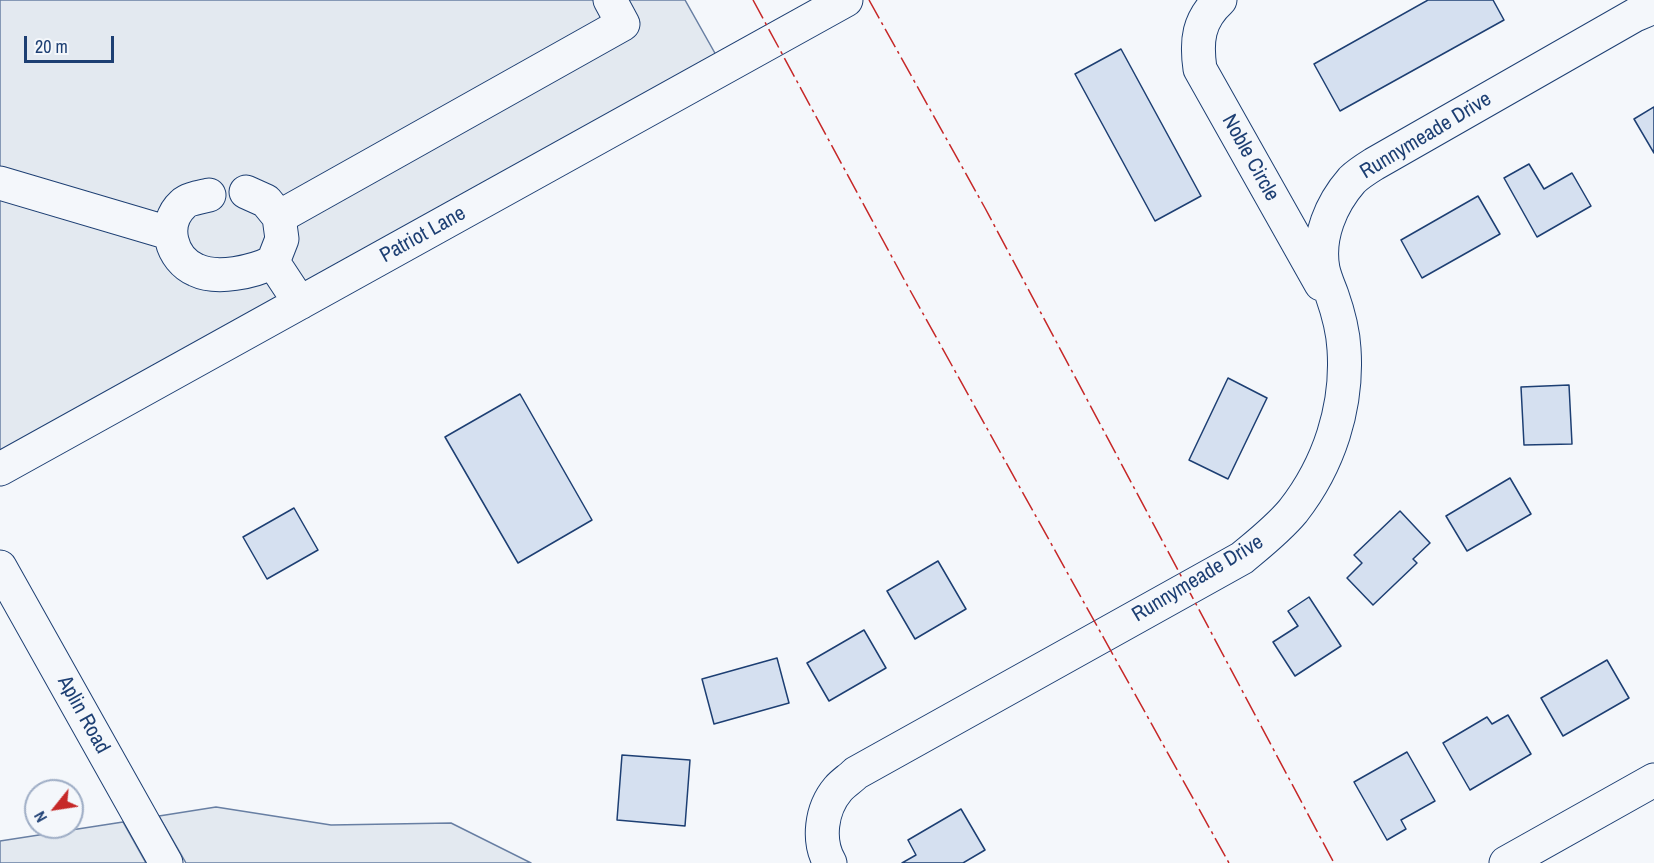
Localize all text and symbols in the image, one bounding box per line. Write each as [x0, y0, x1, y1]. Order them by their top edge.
scale bar [27, 24, 117, 62]
text: 20 m [35, 34, 68, 59]
street label: Runnymeade Drive [1356, 87, 1496, 185]
street label: Noble Circle [1216, 110, 1284, 206]
street label: Patriot Lane [376, 201, 470, 269]
street label: Runnymeade Drive [1128, 530, 1268, 628]
street label: Aplin Road [51, 672, 115, 758]
north arrow [24, 779, 84, 839]
text: N [28, 807, 52, 827]

